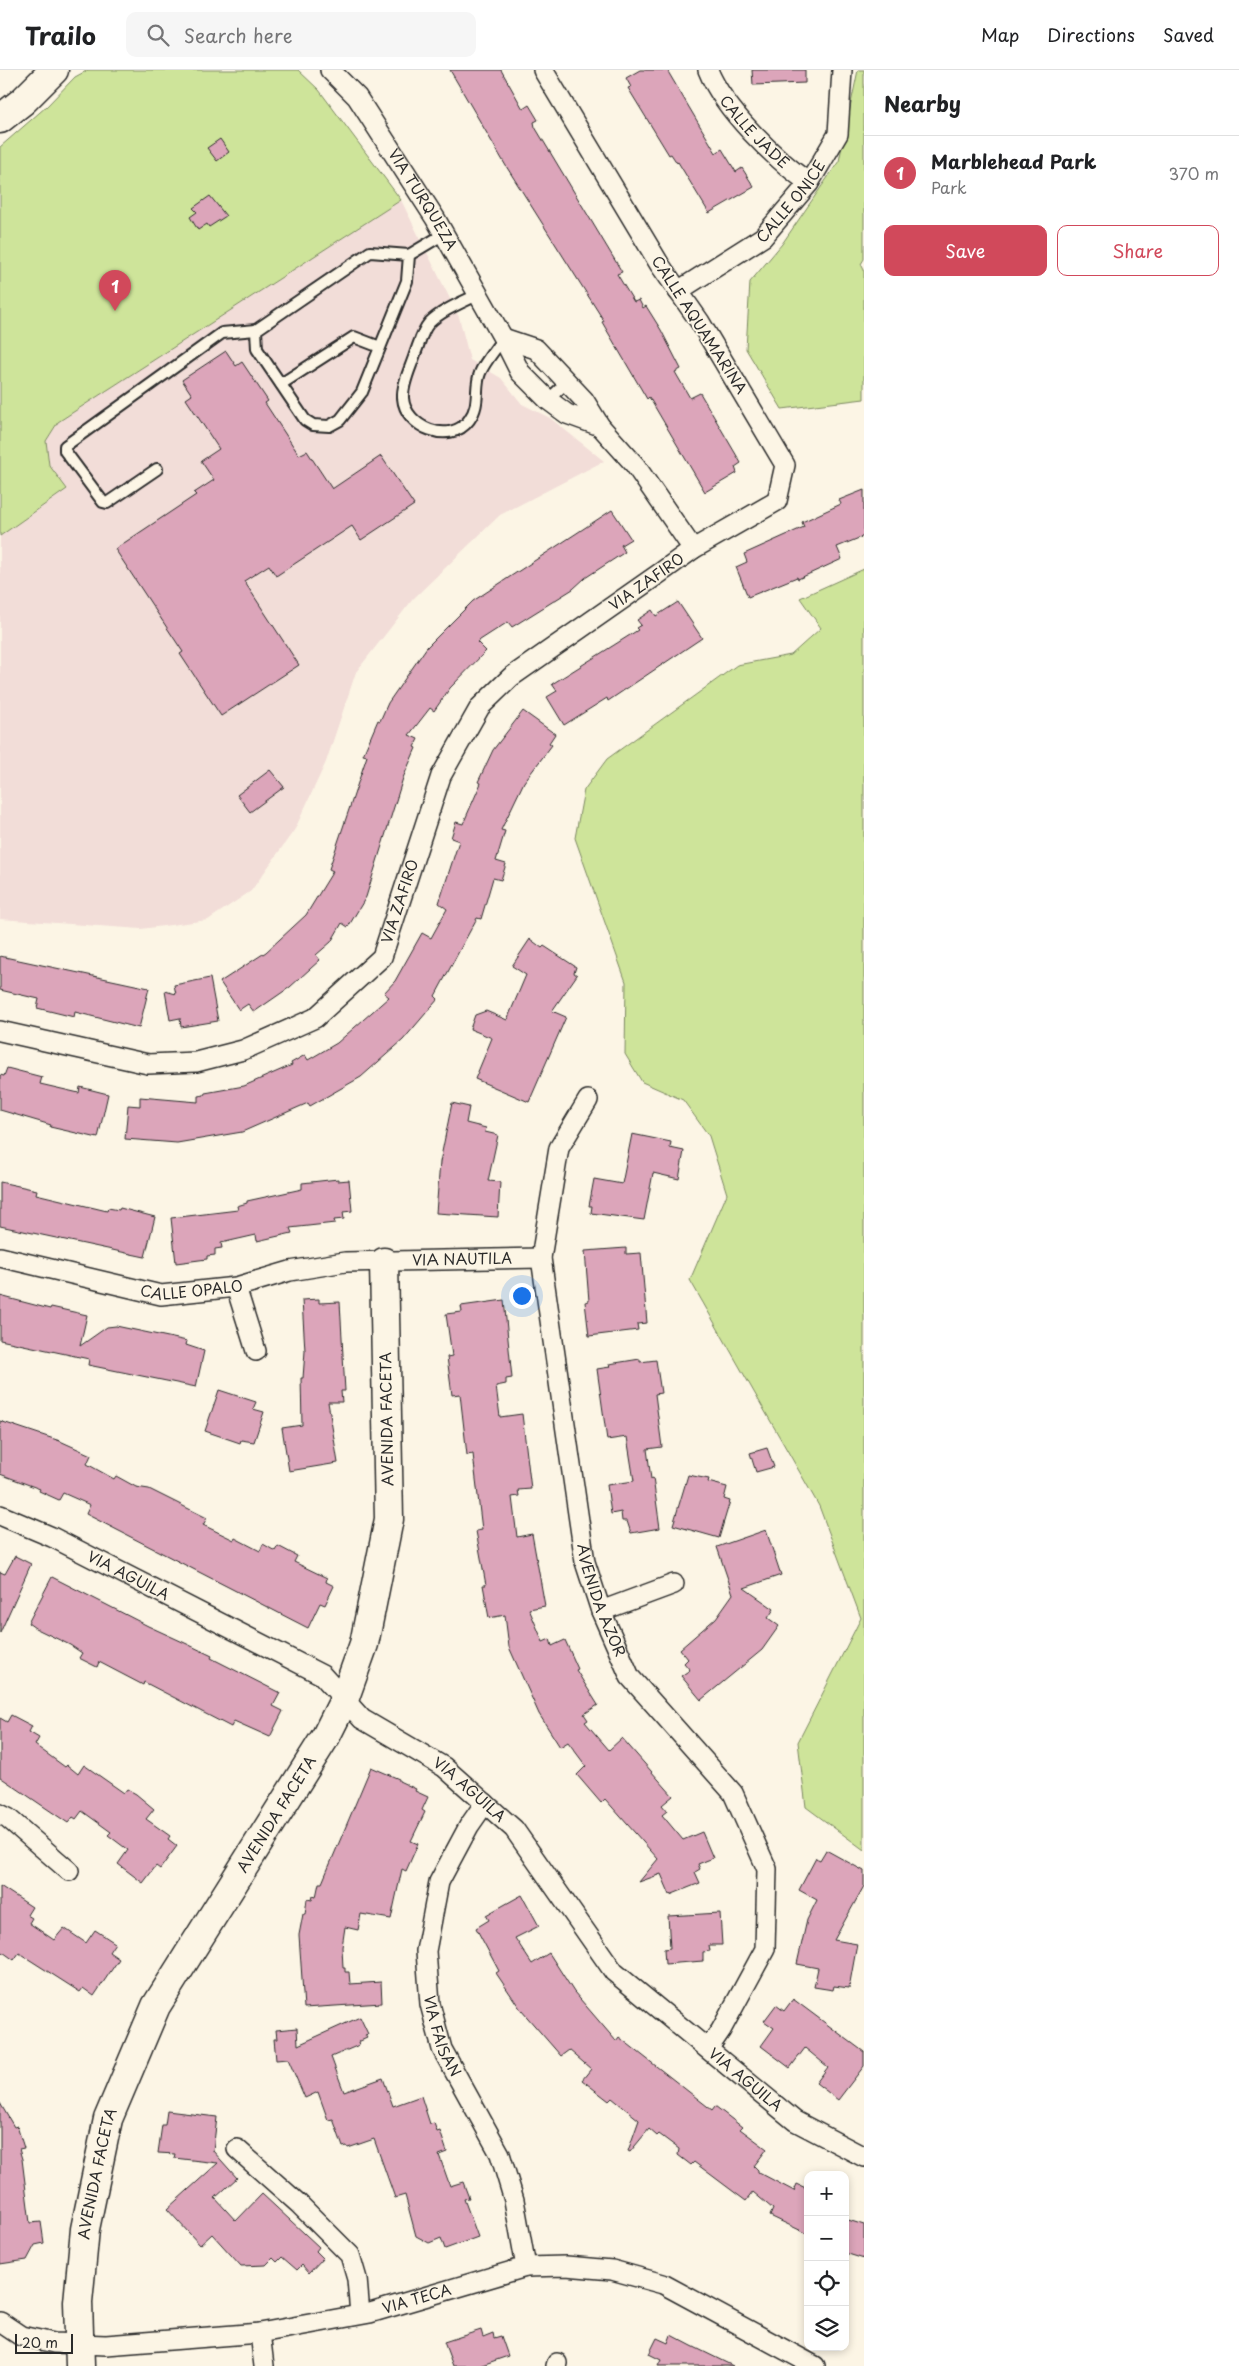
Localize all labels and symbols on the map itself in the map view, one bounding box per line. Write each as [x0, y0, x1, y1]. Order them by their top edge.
street label: CALLE JADE [715, 90, 795, 173]
street label: VIA TURQUEZA [383, 144, 464, 254]
street label: CALLE ONICE [750, 155, 830, 247]
street label: CALLE AQUAMARINA [647, 250, 754, 398]
pin: 1 [99, 270, 131, 311]
street label: VIA ZAFIRO [604, 546, 688, 615]
street label: VIA ZAFIRO [374, 856, 423, 946]
street label: VIA NAUTILA [412, 1246, 512, 1271]
street label: CALLE OPALO [138, 1273, 245, 1305]
your location [509, 1283, 535, 1309]
street label: AVENIDA FACETA [373, 1352, 398, 1486]
street label: AVENIDA AZOR [572, 1542, 633, 1660]
street label: VIA AGUILA [84, 1544, 174, 1605]
street label: VIA AGUILA [429, 1750, 512, 1827]
street label: AVENIDA FACETA [230, 1751, 321, 1876]
street label: VIA FAISAN [419, 1994, 468, 2080]
street label: VIA AGUILA [704, 2041, 788, 2116]
street label: AVENIDA FACETA [71, 2103, 122, 2240]
street label: VIA TECA [379, 2277, 453, 2319]
scale bar [15, 2331, 72, 2354]

